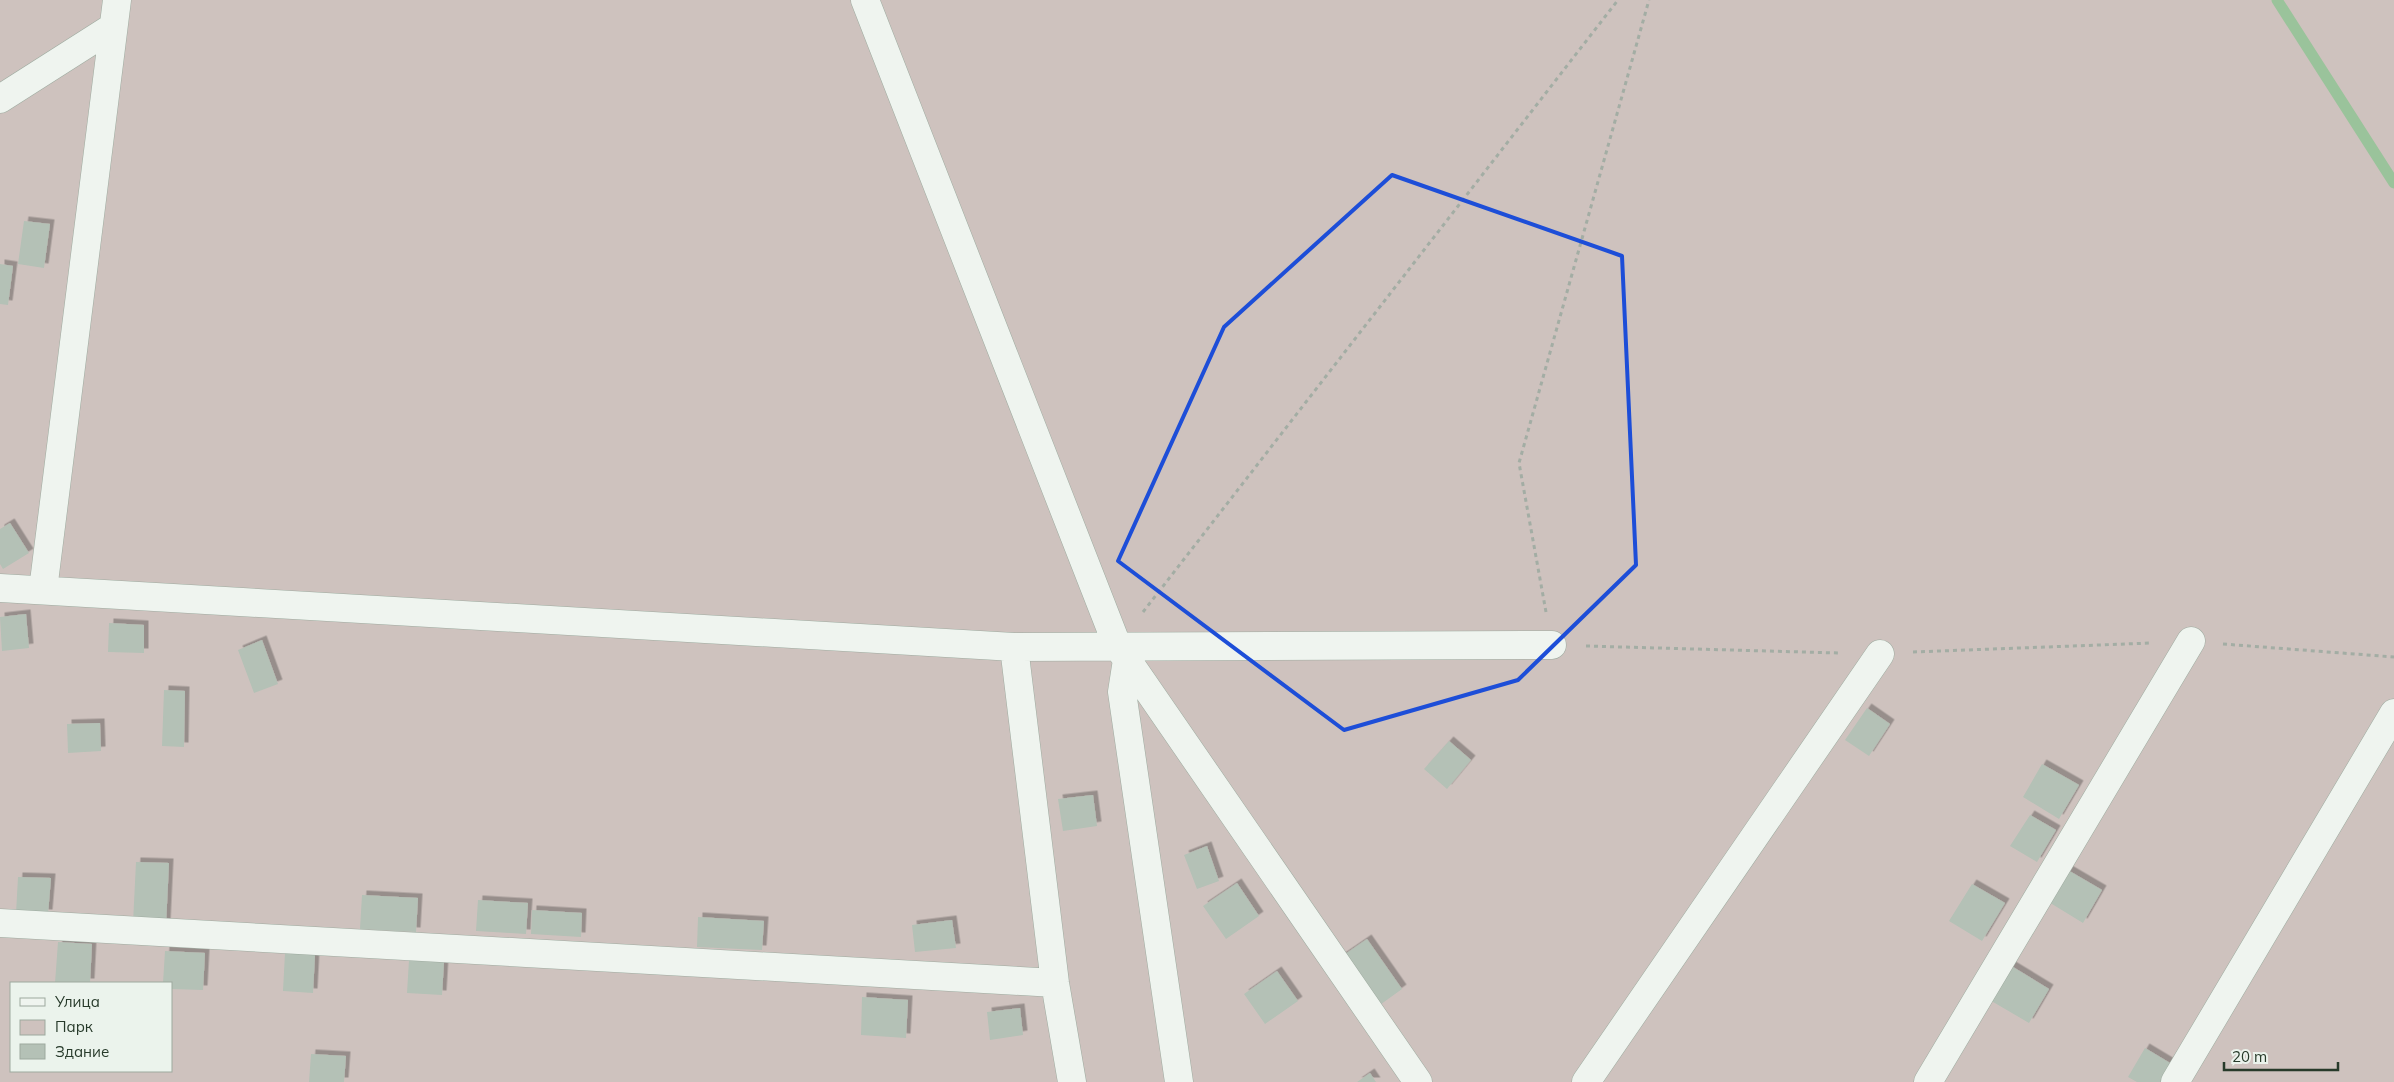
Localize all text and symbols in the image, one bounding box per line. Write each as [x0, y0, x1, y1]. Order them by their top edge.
legend [10, 982, 172, 1072]
text: Улица [54, 992, 100, 1011]
text: Парк [55, 1017, 94, 1036]
scale bar [2224, 1040, 2338, 1072]
text: Здание [55, 1042, 109, 1061]
text: 20 m [2232, 1047, 2267, 1066]

